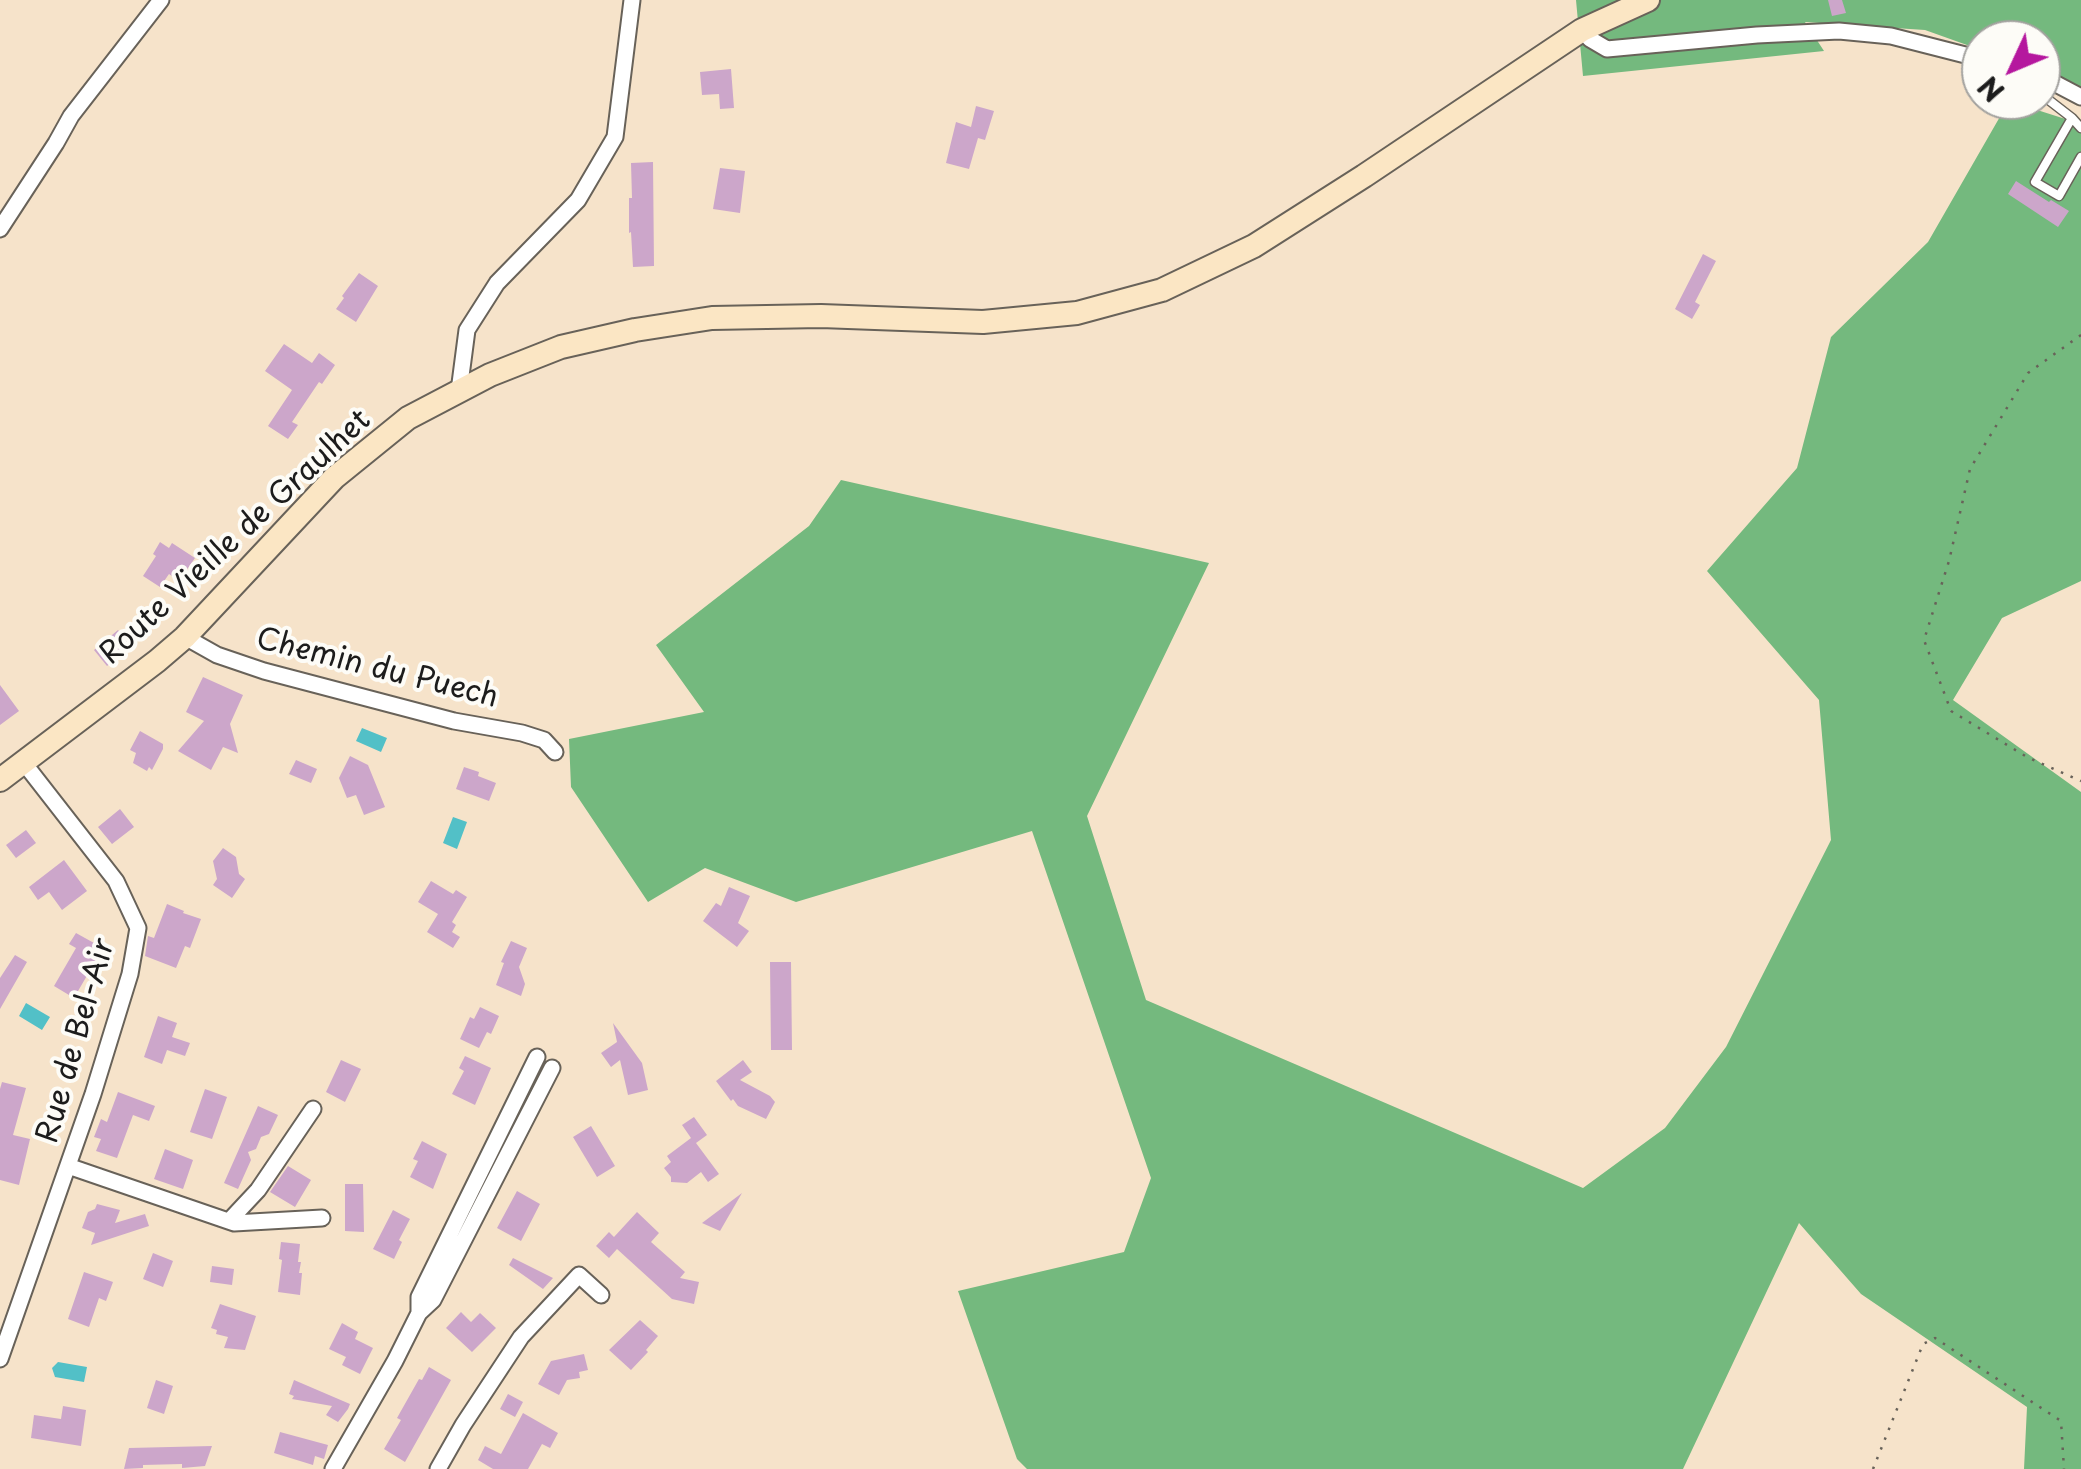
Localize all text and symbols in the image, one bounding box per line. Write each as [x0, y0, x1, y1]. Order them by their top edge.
north arrow [1961, 20, 2061, 120]
text: N [1967, 67, 2014, 113]
street label: Route Vieille de Graulhet [93, 403, 379, 673]
street label: Chemin du Puech [252, 622, 502, 716]
street label: Rue de Bel-Air [31, 935, 123, 1147]

